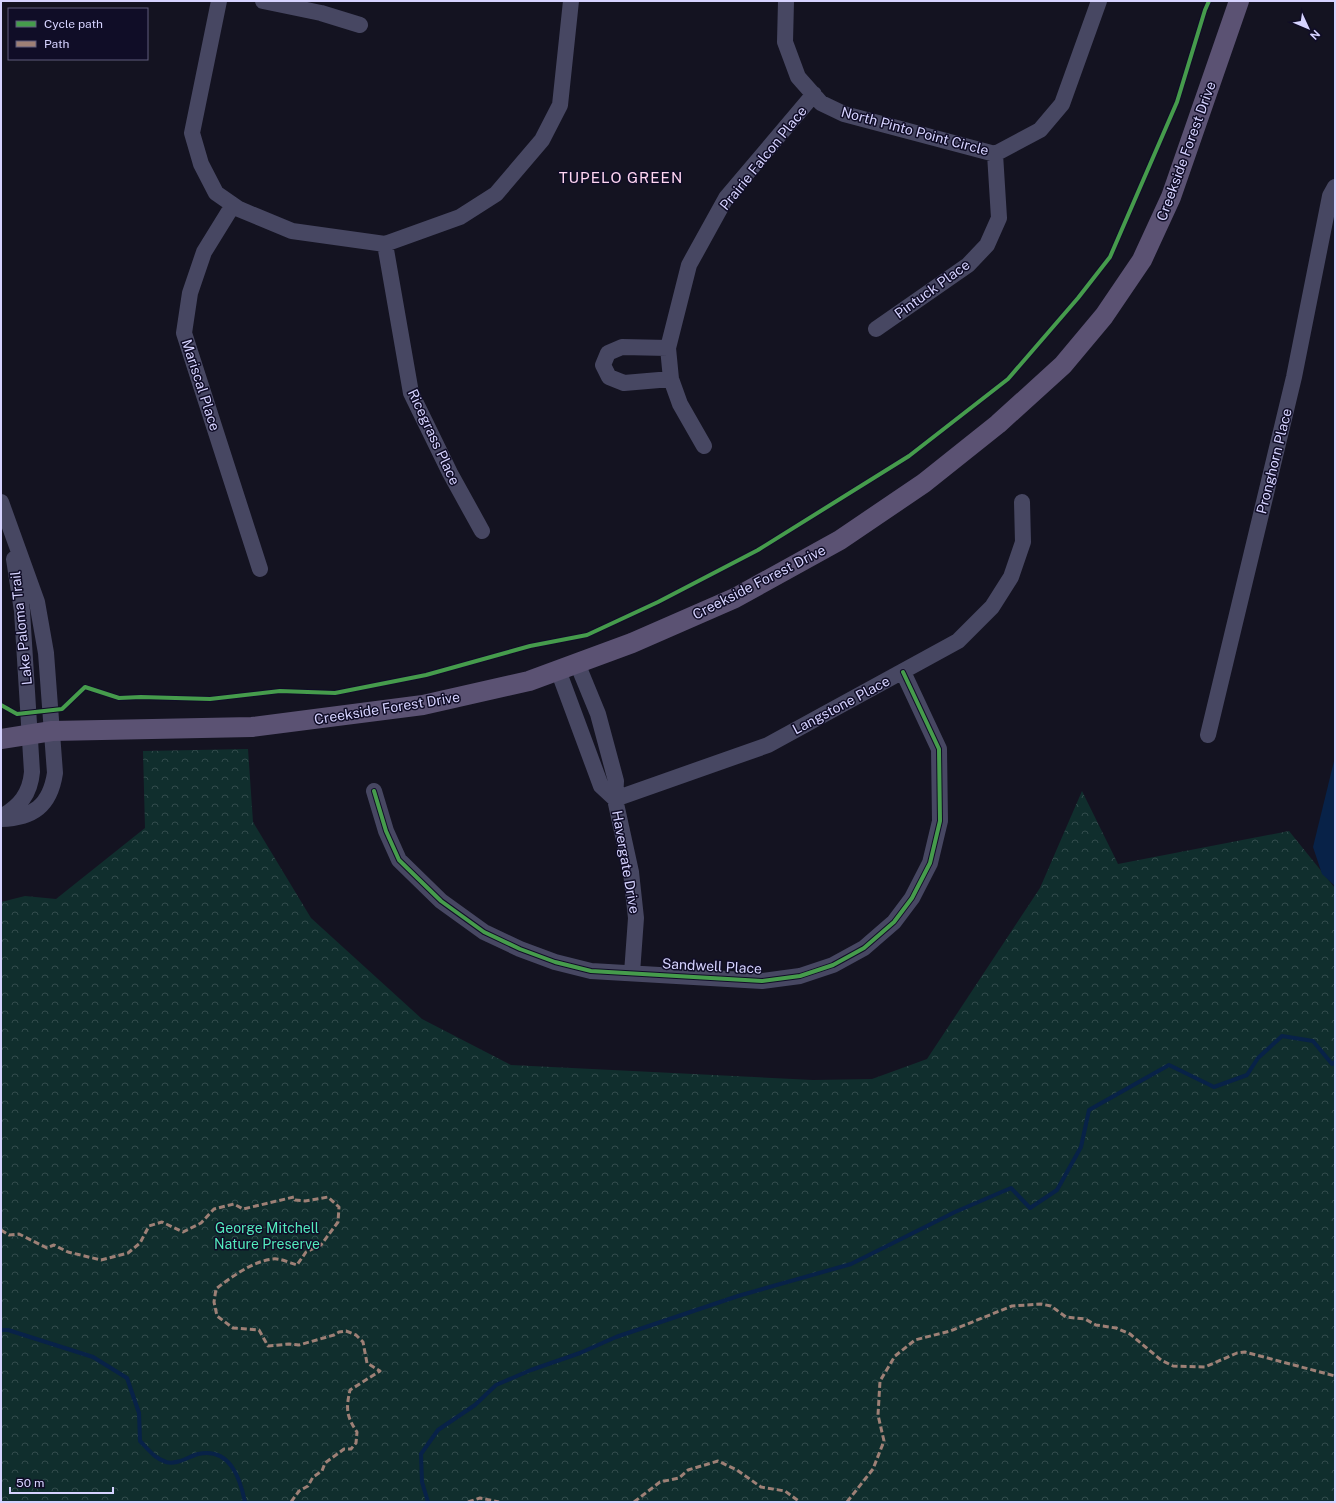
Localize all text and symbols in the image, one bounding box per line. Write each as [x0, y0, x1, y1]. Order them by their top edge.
legend [8, 8, 148, 60]
north arrow [1288, 8, 1328, 48]
text: Cycle path [44, 17, 103, 31]
text: N [1308, 28, 1322, 42]
text: Path [44, 37, 70, 51]
street label: Creekside Forest Drive [1153, 79, 1219, 223]
street label: Prairie Falcon Place [716, 103, 810, 213]
street label: North Pinto Point Circle [839, 104, 991, 158]
district label: TUPELO GREEN [559, 169, 683, 186]
street label: Pintuck Place [891, 256, 973, 322]
street label: Mariscal Place [179, 337, 223, 433]
street label: Ricegrass Place [405, 387, 463, 487]
street label: Pronghorn Place [1253, 406, 1295, 515]
street label: Creekside Forest Drive [690, 541, 828, 623]
street label: Lake Paloma Trail [7, 570, 35, 686]
street label: Langstone Place [790, 673, 892, 737]
street label: Creekside Forest Drive [313, 689, 461, 727]
street label: Havergate Drive [609, 809, 643, 915]
street label: Sandwell Place [662, 955, 763, 977]
park label: George Mitchell Nature Preserve [214, 1220, 320, 1252]
scale bar [10, 1469, 113, 1495]
text: 50 m [16, 1476, 44, 1490]

